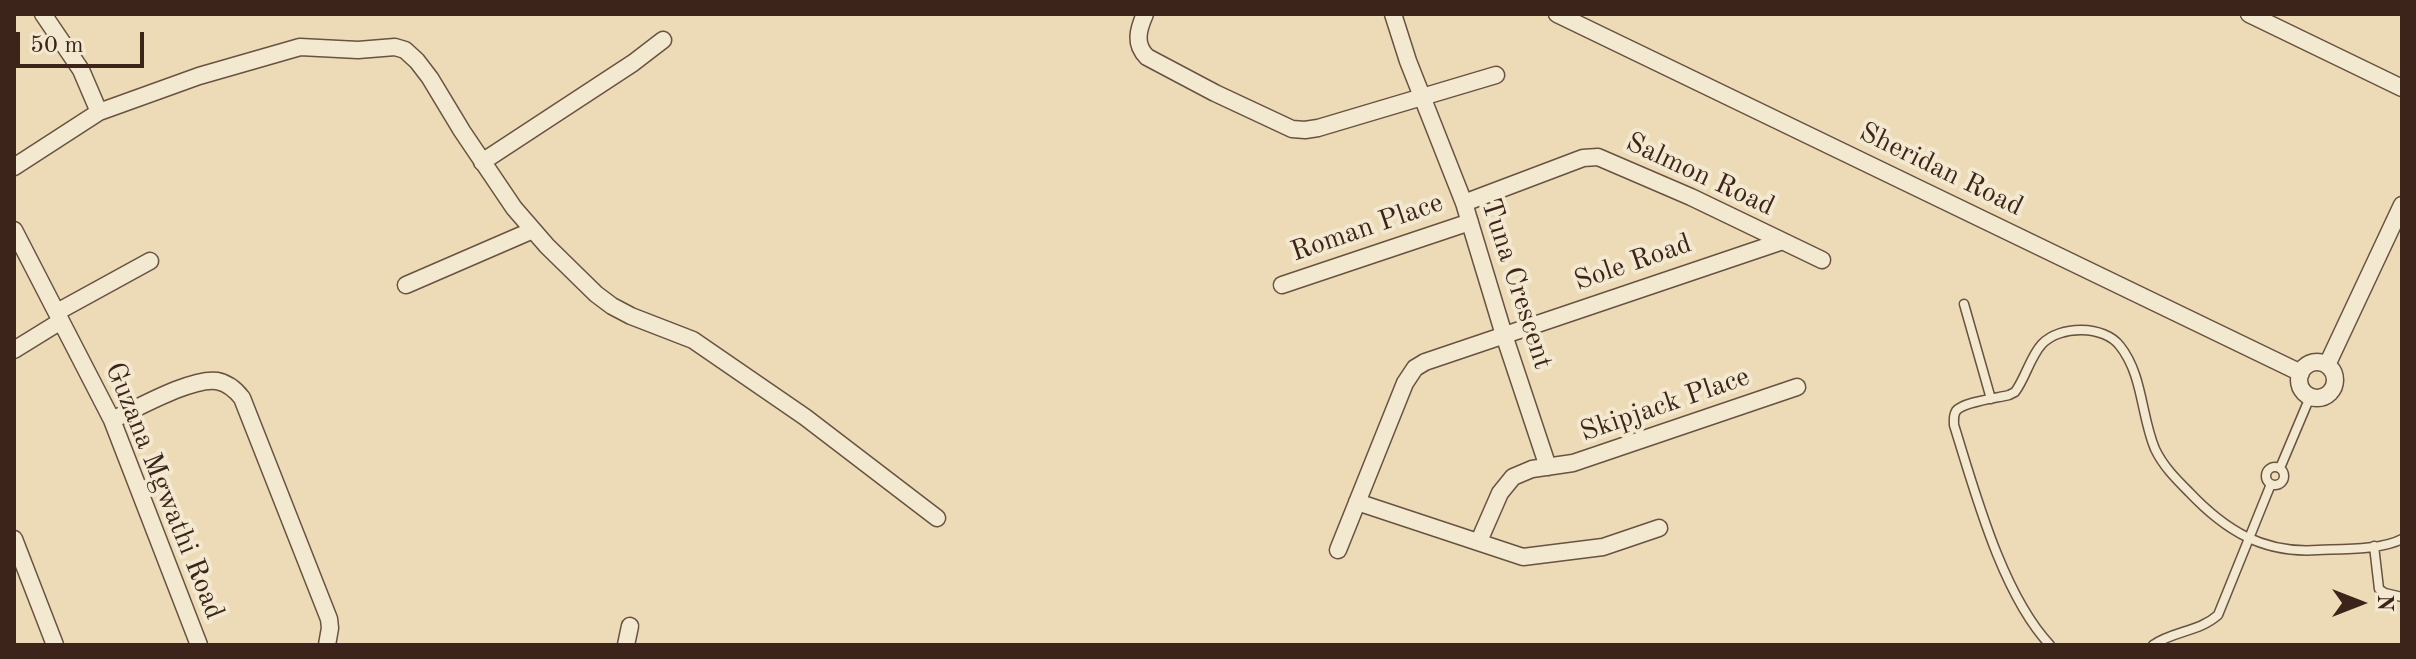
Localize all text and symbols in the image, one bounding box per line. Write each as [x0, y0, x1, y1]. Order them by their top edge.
scale bar [20, 16, 148, 66]
text: 50 m [30, 34, 84, 58]
street label: Sheridan Road [1854, 116, 2028, 224]
street label: Salmon Road [1620, 126, 1780, 224]
street label: Roman Place [1287, 186, 1447, 270]
street label: Tuna Crescent [1473, 195, 1559, 373]
street label: Sole Road [1570, 227, 1696, 299]
street label: Guzana Mgwathi Road [97, 358, 231, 624]
street label: Skipjack Place [1576, 360, 1754, 450]
north arrow [2320, 563, 2400, 643]
text: N [2373, 595, 2395, 611]

